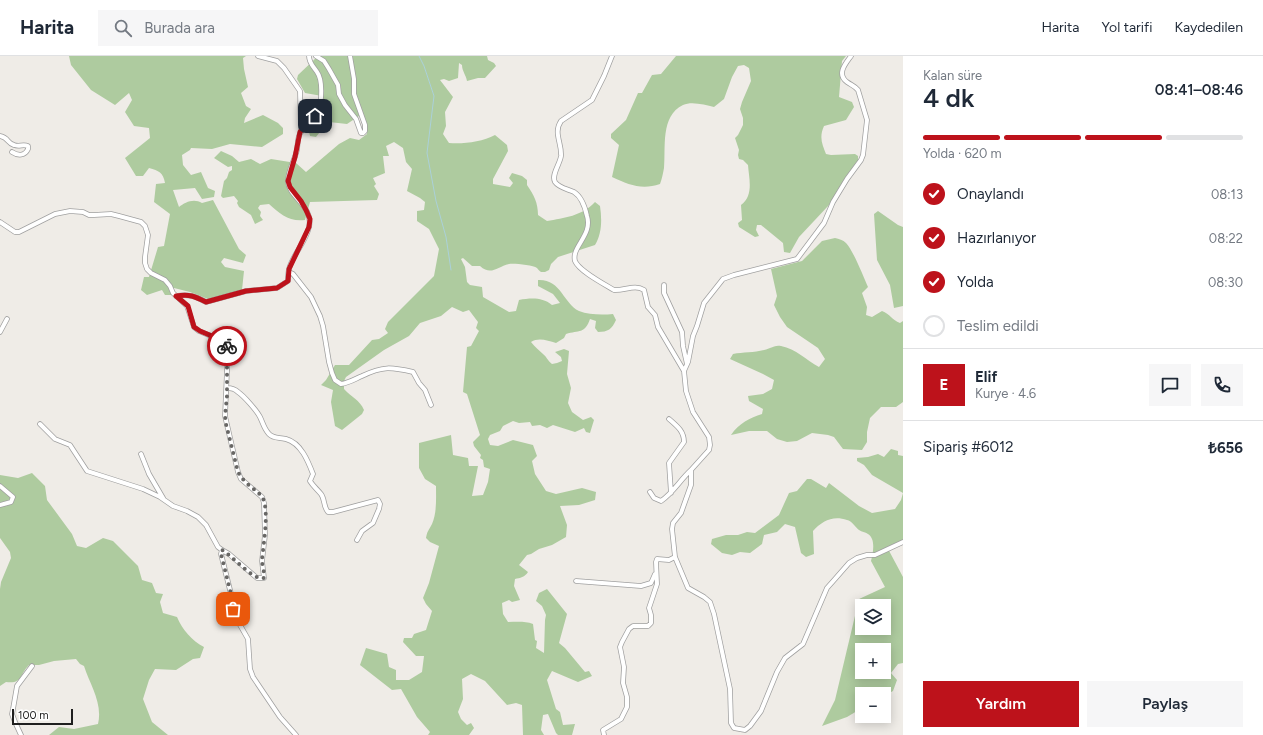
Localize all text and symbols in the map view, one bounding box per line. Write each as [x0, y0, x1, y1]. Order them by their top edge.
search box [98, 10, 378, 46]
text: Harita [20, 16, 74, 39]
icon: search [112, 17, 134, 39]
text: Burada ara [144, 19, 215, 37]
text: Harita [1041, 19, 1079, 36]
text: Yol tarifi [1101, 19, 1153, 36]
text: Kaydedilen [1175, 19, 1243, 36]
text: Kalan süre [923, 68, 982, 83]
text: 08:41–08:46 [1155, 81, 1243, 99]
text: 4 dk [923, 82, 974, 114]
pin [298, 99, 332, 133]
icon: home [304, 105, 326, 127]
text: Yolda · 620 m [923, 146, 1002, 161]
icon: check [923, 183, 945, 205]
text: Onaylandı [957, 185, 1024, 203]
text: 08:13 [1211, 187, 1243, 202]
icon: check [923, 227, 945, 249]
text: Hazırlanıyor [957, 229, 1036, 247]
text: 08:22 [1209, 231, 1243, 246]
icon: check [923, 271, 945, 293]
text: Yolda [957, 273, 994, 291]
text: 08:30 [1208, 275, 1243, 290]
text: Teslim edildi [957, 317, 1039, 335]
courier [207, 326, 247, 366]
icon: bike [216, 335, 238, 357]
button: chat [1149, 364, 1191, 406]
button: phone [1201, 364, 1243, 406]
text: Elif [975, 368, 997, 386]
text: E [940, 376, 948, 394]
text: Kurye · 4.6 [975, 386, 1036, 401]
text: Sipariş #6012 [923, 438, 1014, 456]
text: ₺656 [1208, 439, 1243, 457]
pin [216, 592, 250, 626]
icon: bag [222, 598, 244, 620]
map controls [855, 599, 891, 723]
button: layers [855, 599, 891, 635]
button: + [855, 643, 891, 679]
button: Yardım [923, 681, 1079, 727]
button: Paylaş [1087, 681, 1243, 727]
button: − [855, 687, 891, 723]
scale bar [12, 707, 73, 726]
text: 100 m [18, 709, 49, 722]

